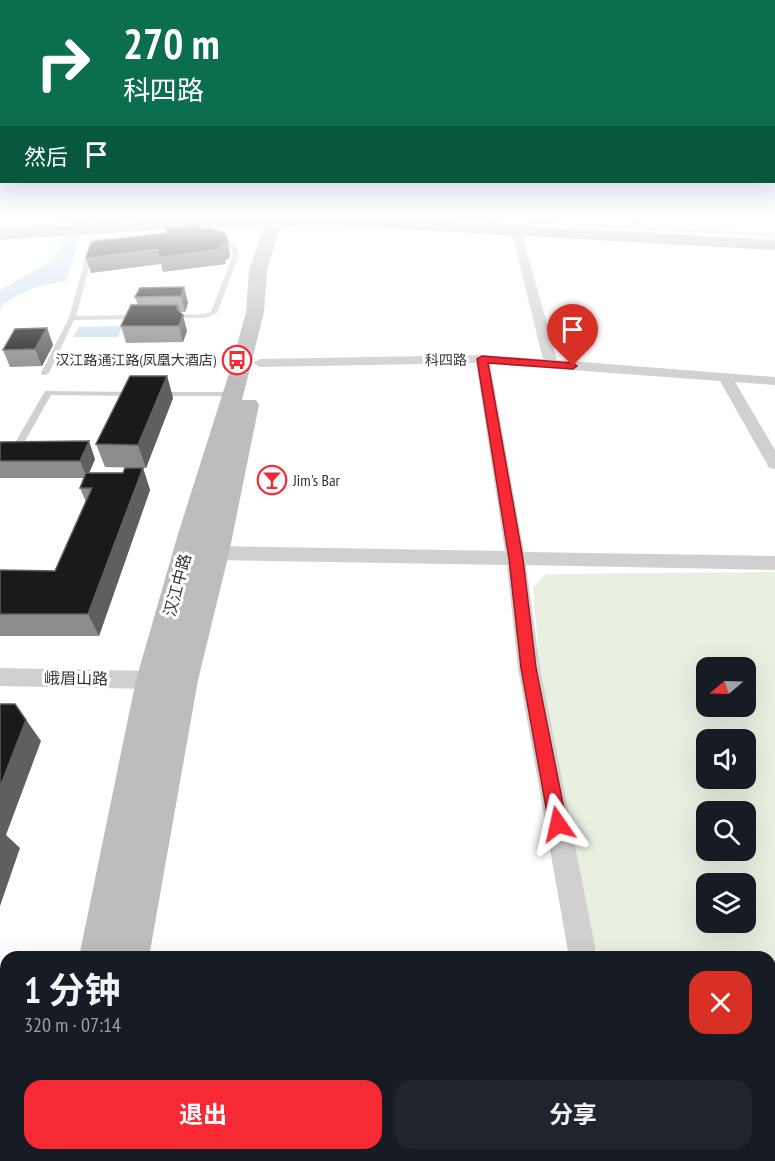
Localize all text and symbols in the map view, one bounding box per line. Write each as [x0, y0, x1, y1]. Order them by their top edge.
text: 270 m [123, 16, 220, 71]
icon: right [24, 24, 102, 102]
text: 科四路 [123, 73, 204, 107]
icon: arrive [80, 138, 113, 171]
text: 然后 [24, 143, 68, 171]
pin [547, 304, 598, 366]
icon: arrive [556, 313, 589, 346]
bus stop icon: 汉江路通江路(凤凰大酒店) [221, 344, 253, 376]
place label: 汉江路通江路(凤凰大酒店) [55, 351, 217, 369]
street label: 科四路 [425, 351, 467, 369]
bar icon: Jim's Bar [256, 464, 288, 496]
place label: Jim's Bar [292, 470, 341, 490]
street label: 汉江中路 [159, 551, 195, 619]
north arrow [696, 657, 756, 717]
map controls [696, 657, 756, 933]
street label: 峨眉山路 [44, 667, 108, 689]
button: sound [696, 729, 756, 789]
position arrow [526, 792, 590, 856]
button: search [696, 801, 756, 861]
button: layers [696, 873, 756, 933]
text: 1 分钟 [24, 966, 121, 1013]
button: close [689, 971, 752, 1034]
text: 320 m · 07:14 [24, 1012, 121, 1038]
button: 退出 [24, 1080, 382, 1149]
button: 分享 [394, 1080, 752, 1149]

